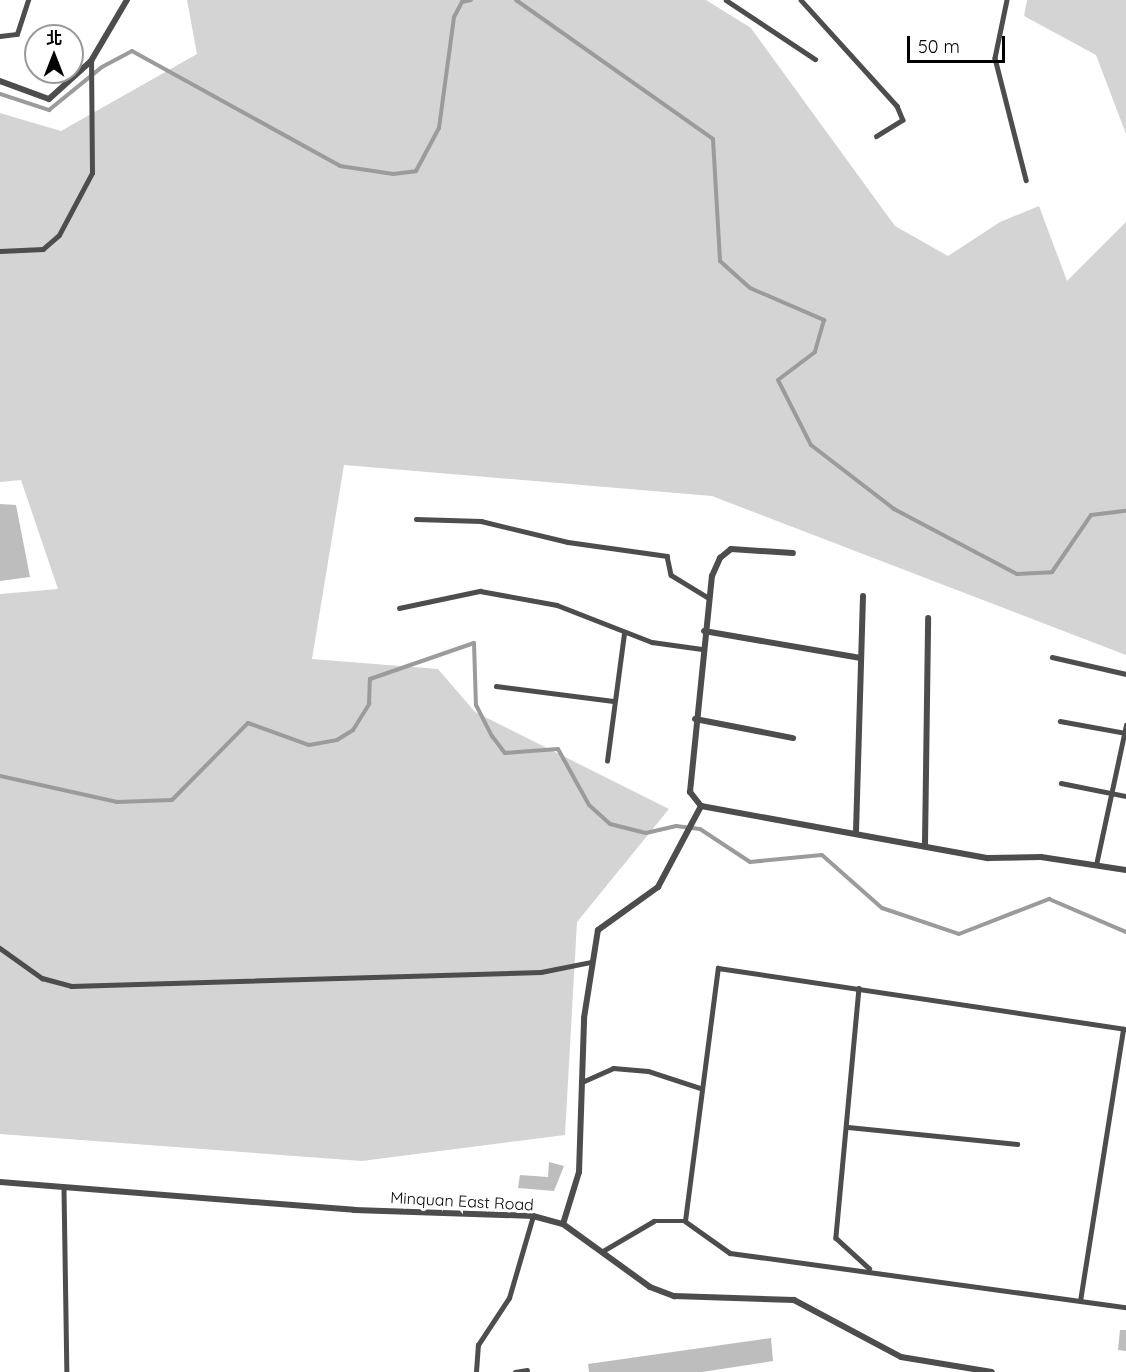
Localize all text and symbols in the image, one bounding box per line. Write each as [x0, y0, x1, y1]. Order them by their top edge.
north arrow [24, 24, 84, 84]
scale bar [910, 24, 1008, 62]
text: 北 [46, 28, 62, 48]
text: 50 m [918, 35, 960, 58]
street label: Minquan East Road [390, 1188, 534, 1214]

